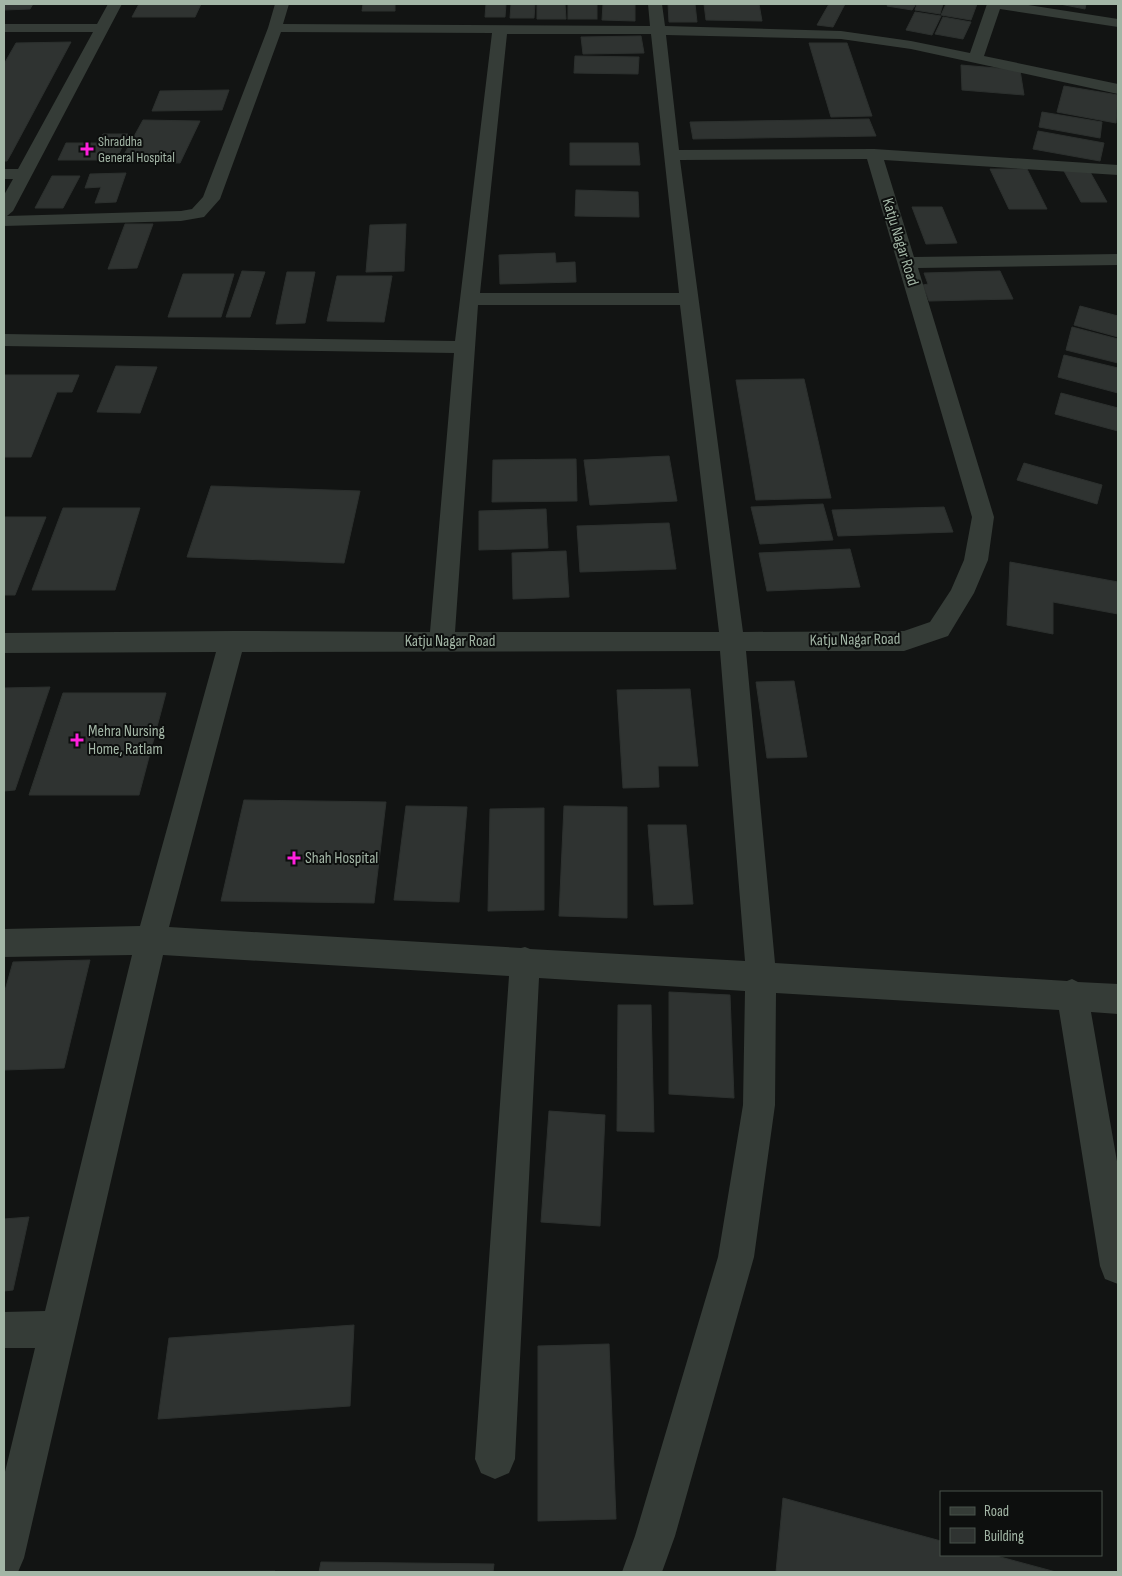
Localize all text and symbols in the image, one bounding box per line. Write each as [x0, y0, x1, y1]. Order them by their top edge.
place label: Shraddha General Hospital [98, 133, 175, 166]
marker: Shraddha General Hospital [80, 142, 94, 156]
street label: Katju Nagar Road [878, 196, 922, 288]
street label: Katju Nagar Road [809, 630, 901, 650]
street label: Katju Nagar Road [405, 632, 495, 651]
place label: Mehra Nursing Home, Ratlam [88, 722, 165, 759]
marker: Mehra Nursing Home, Ratlam [70, 733, 84, 747]
place label: Shah Hospital [305, 849, 378, 868]
marker: Shah Hospital [287, 851, 301, 865]
legend [940, 1491, 1102, 1556]
text: Road [984, 1502, 1009, 1521]
text: Building [984, 1527, 1024, 1546]

